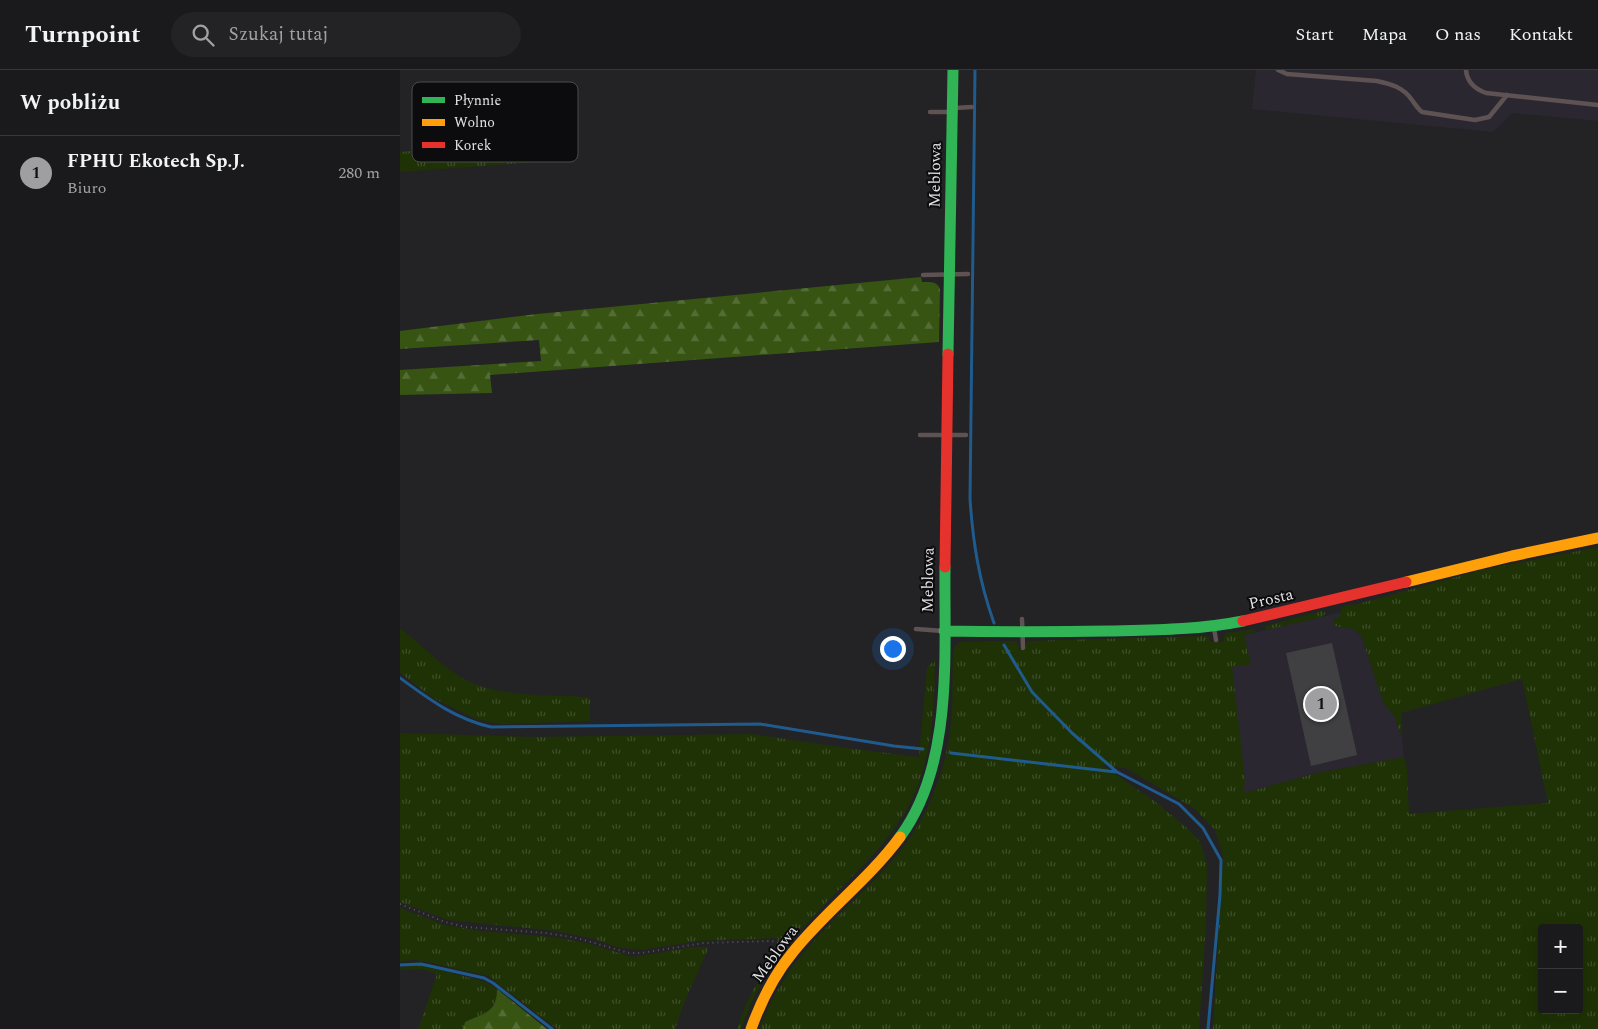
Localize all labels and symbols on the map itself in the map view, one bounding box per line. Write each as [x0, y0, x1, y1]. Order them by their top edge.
legend [412, 82, 578, 162]
text: Płynnie [454, 90, 501, 111]
text: Wolno [454, 112, 495, 133]
text: Korek [454, 135, 492, 156]
street label: Meblowa [922, 142, 948, 208]
street label: Meblowa [915, 547, 941, 613]
street label: Prosta [1246, 582, 1296, 616]
your location [880, 636, 906, 662]
pin: 1 [1305, 685, 1337, 723]
street label: Meblowa [746, 920, 804, 987]

